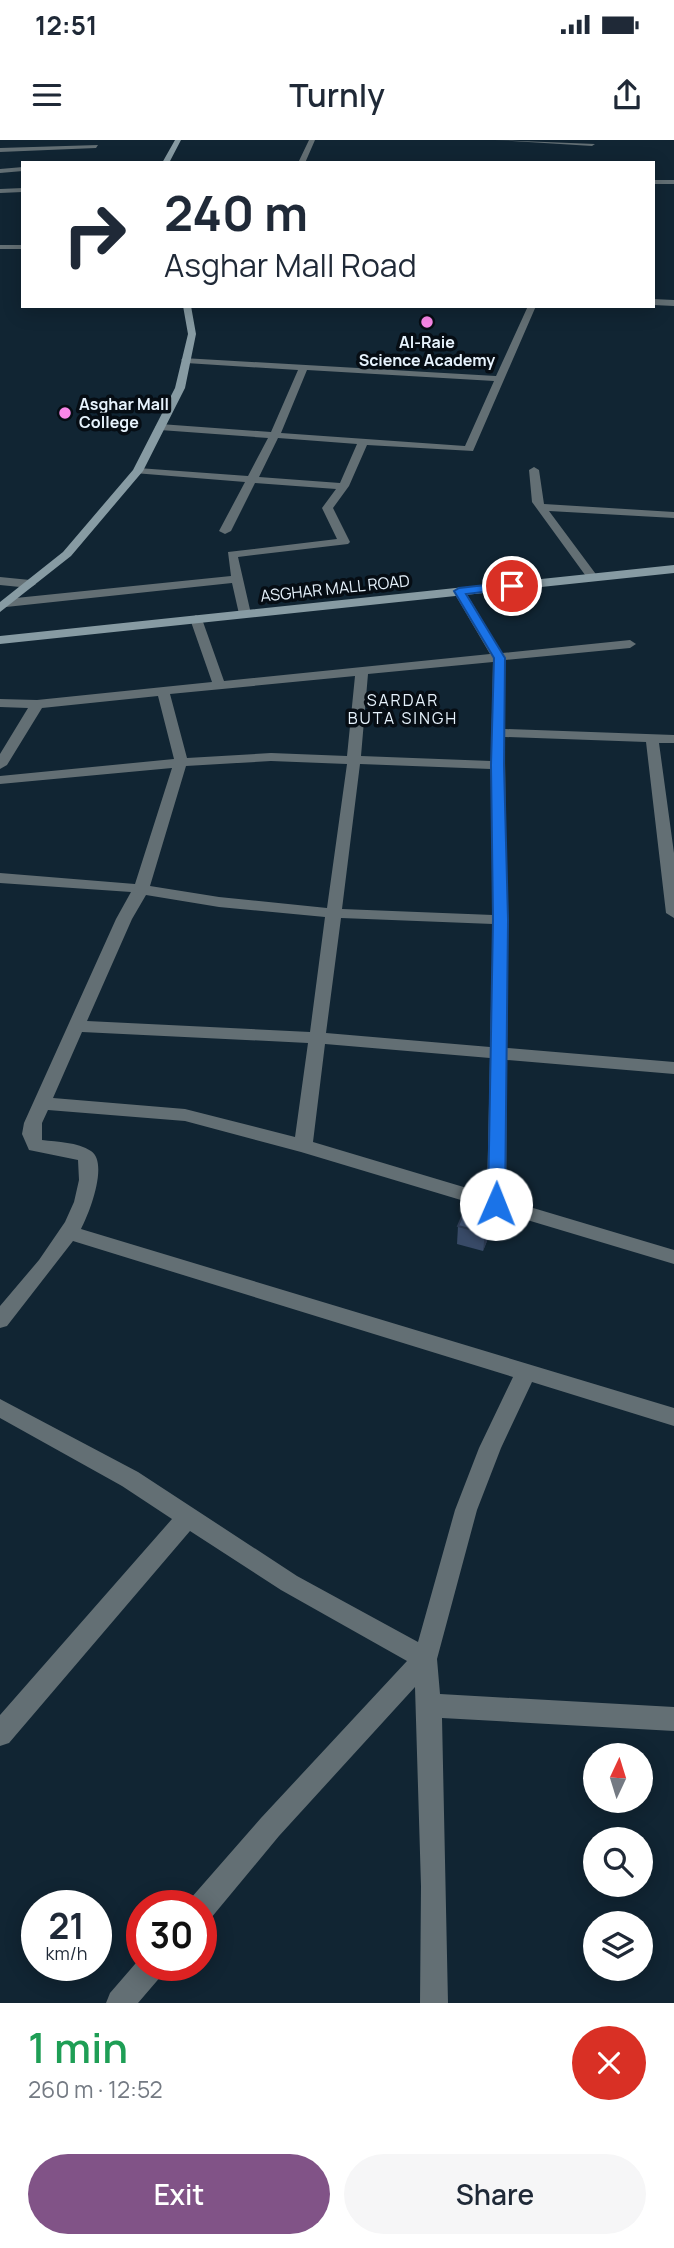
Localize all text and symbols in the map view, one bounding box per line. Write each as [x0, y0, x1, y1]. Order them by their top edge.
text: 12:51 [35, 7, 97, 43]
text: Turnly [289, 73, 385, 117]
icon: menu [28, 76, 66, 114]
icon: share [608, 76, 646, 114]
text: 240 m [164, 179, 308, 246]
icon: right [49, 189, 140, 280]
text: Asghar Mall Road [164, 243, 417, 287]
marker: Al-Raie Science Academy [419, 314, 435, 330]
place label: Al-Raie Science Academy [359, 331, 495, 371]
place label: Asghar Mall College [79, 393, 169, 433]
marker: Asghar Mall College [57, 405, 73, 421]
pin [482, 556, 542, 616]
icon: arrive [493, 567, 531, 605]
street label: ASGHAR MALL ROAD [259, 569, 411, 607]
district label: SARDAR BUTA SINGH [348, 689, 458, 729]
position arrow [459, 1167, 533, 1241]
north arrow [583, 1743, 653, 1813]
map controls [583, 1743, 653, 1981]
button: search [583, 1827, 653, 1897]
speed limit sign: 30 [126, 1890, 217, 1981]
text: 21 [48, 1902, 85, 1950]
button: layers [583, 1911, 653, 1981]
text: km/h [46, 1941, 87, 1965]
text: 1 min [28, 2018, 128, 2076]
button: close [572, 2026, 646, 2100]
text: 260 m · 12:52 [28, 2073, 163, 2105]
button: Exit [28, 2154, 330, 2234]
button: Share [344, 2154, 646, 2234]

